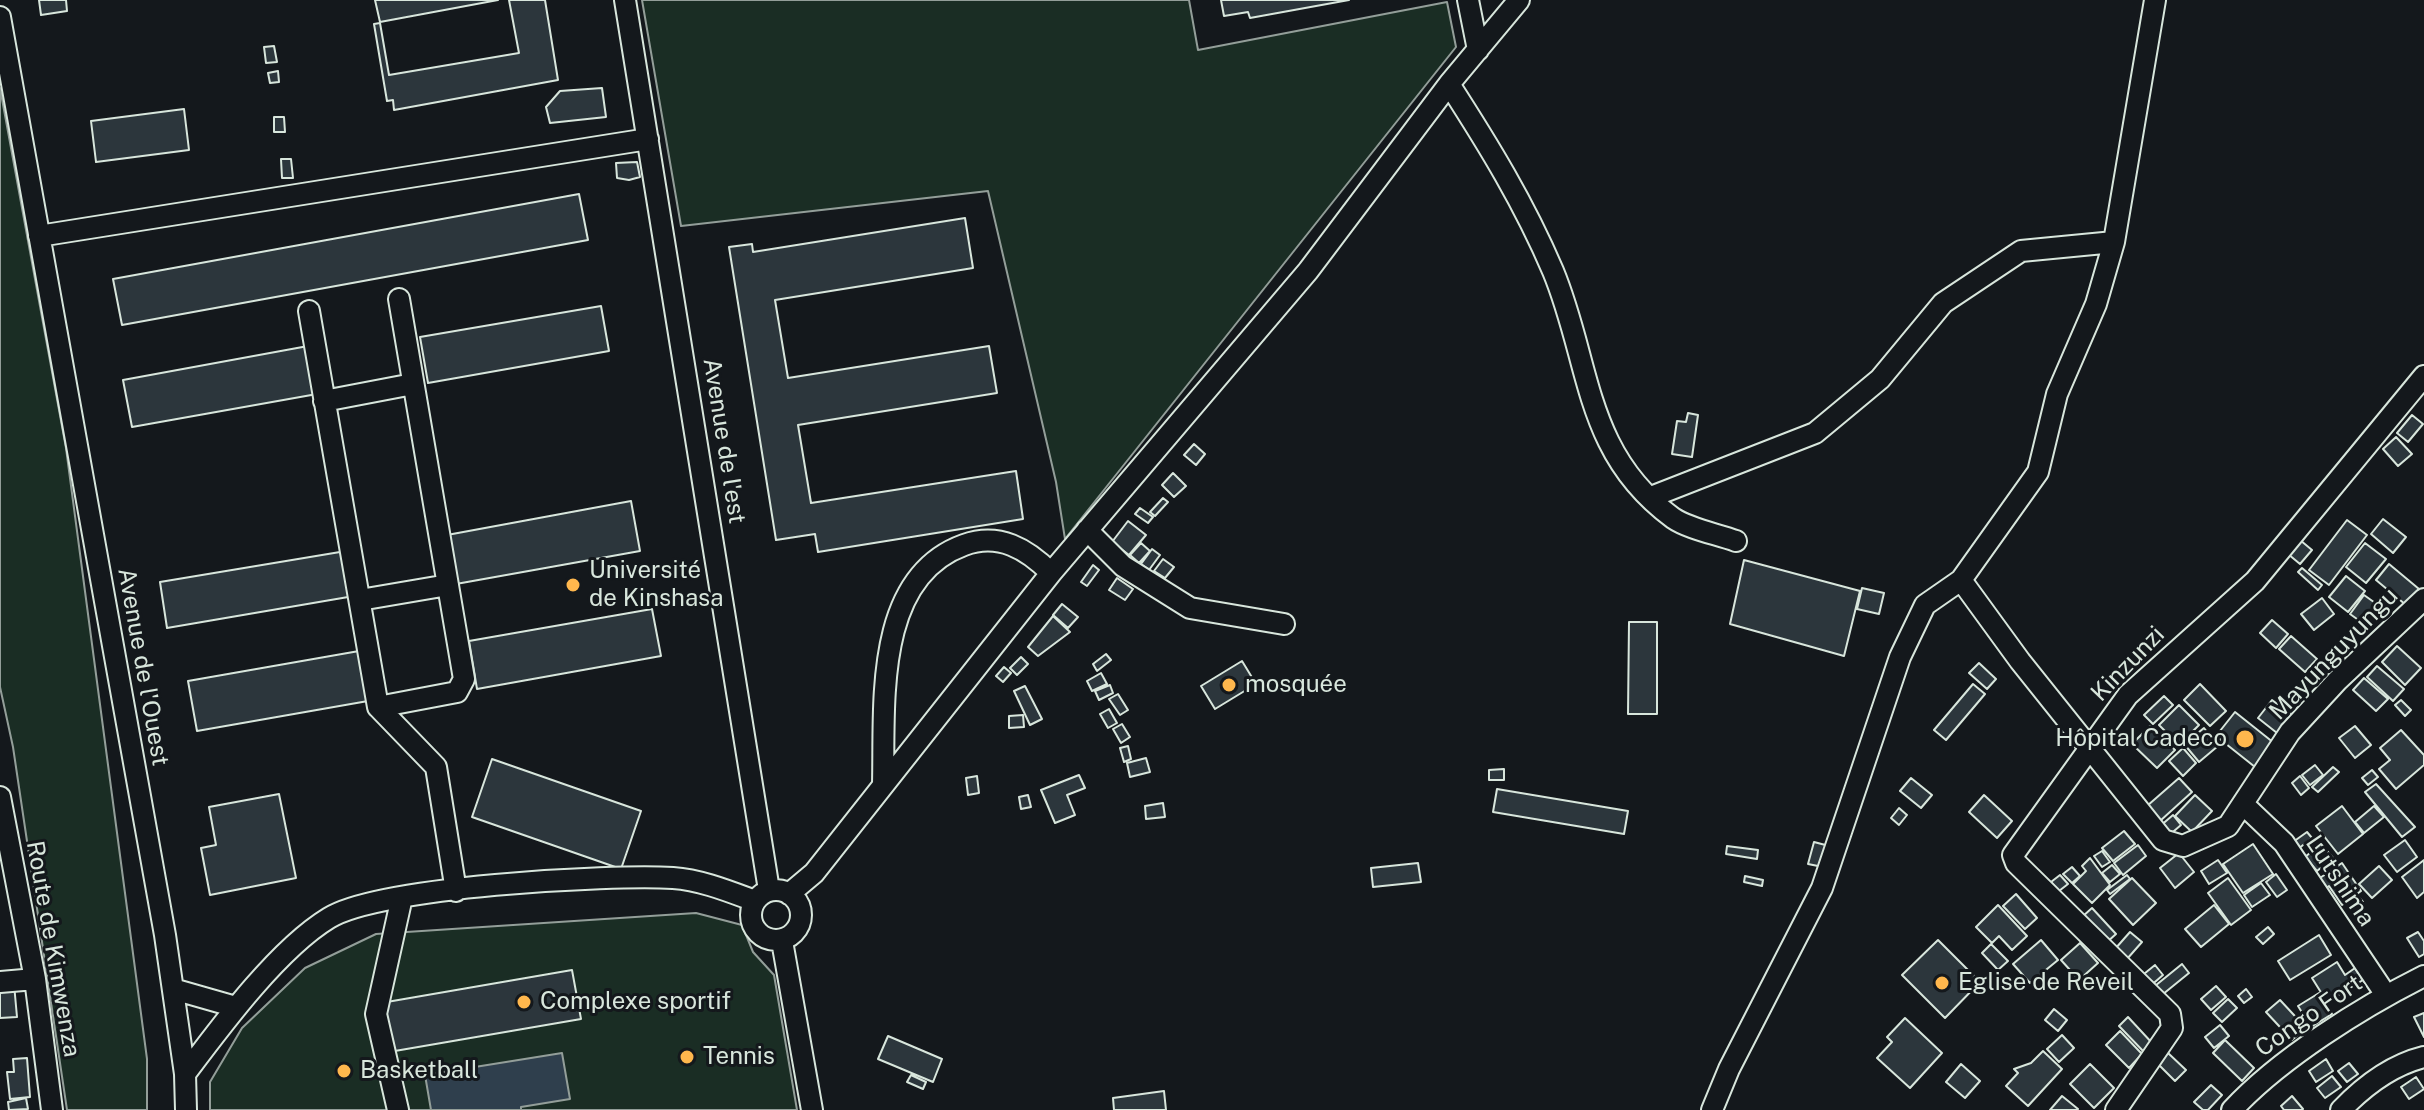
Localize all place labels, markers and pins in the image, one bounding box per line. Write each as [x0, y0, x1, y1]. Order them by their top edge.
place label: Université de Kinshasa [589, 557, 723, 613]
marker: Université de Kinshasa [564, 576, 582, 594]
place label: mosquée [1245, 671, 1347, 699]
marker: mosquée [1220, 676, 1238, 694]
place label: Hôpital Cadeco [2055, 725, 2227, 753]
marker: Hôpital Cadeco [2234, 728, 2256, 750]
place label: Eglise de Reveil [1958, 969, 2134, 997]
marker: Eglise de Reveil [1933, 974, 1951, 992]
place label: Complexe sportif [540, 988, 731, 1016]
marker: Complexe sportif [515, 993, 533, 1011]
place label: Tennis [703, 1043, 775, 1071]
marker: Tennis [678, 1048, 696, 1066]
place label: Basketball [360, 1057, 478, 1085]
marker: Basketball [335, 1062, 353, 1080]

